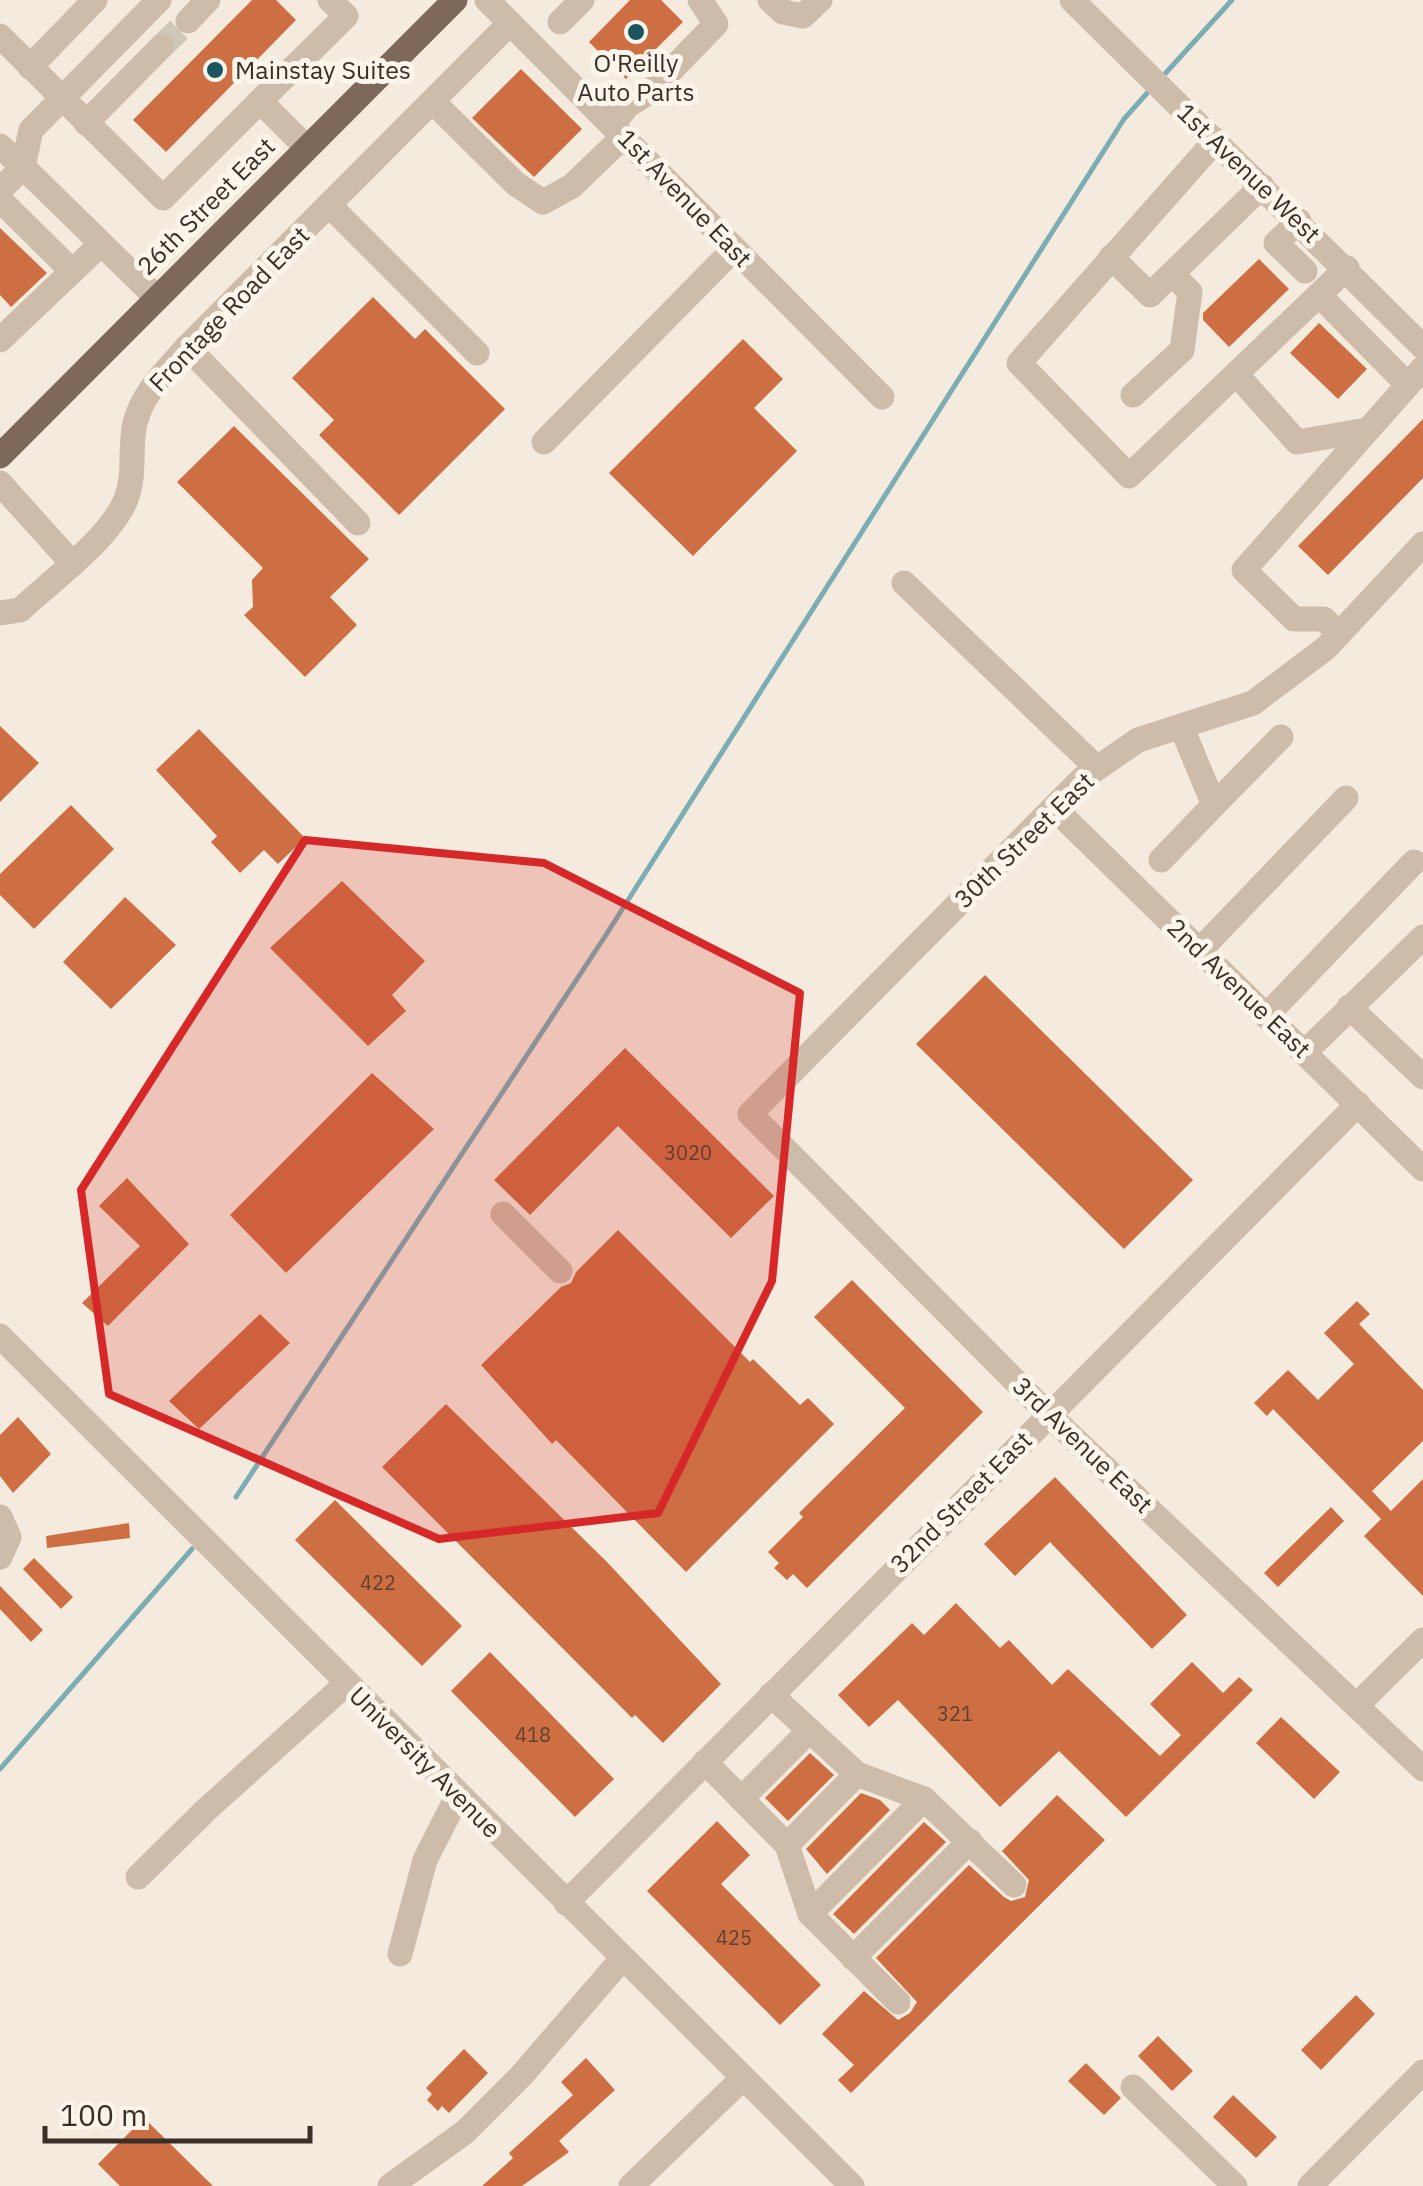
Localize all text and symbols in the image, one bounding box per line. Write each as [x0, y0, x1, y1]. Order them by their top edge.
marker: O'Reilly Auto Parts [625, 21, 647, 43]
place label: O'Reilly Auto Parts [577, 46, 695, 108]
place label: Mainstay Suites [235, 53, 411, 86]
marker: Mainstay Suites [204, 59, 226, 81]
street label: 1st Avenue West [1170, 96, 1328, 250]
street label: 1st Avenue East [611, 122, 760, 274]
street label: 26th Street East [130, 130, 282, 282]
street label: Frontage Road East [141, 219, 316, 398]
street label: 30th Street East [947, 765, 1101, 915]
street label: 2nd Avenue East [1160, 911, 1318, 1065]
house number: 3020 [664, 1139, 712, 1166]
street label: 3rd Avenue East [1006, 1369, 1160, 1520]
street label: 32nd Street East [883, 1424, 1039, 1580]
house number: 422 [360, 1569, 396, 1596]
street label: University Avenue [342, 1679, 508, 1845]
house number: 321 [937, 1700, 973, 1727]
house number: 418 [515, 1721, 551, 1748]
house number: 425 [716, 1924, 752, 1951]
scale bar [45, 2081, 310, 2143]
text: 100 m [60, 2095, 147, 2134]

